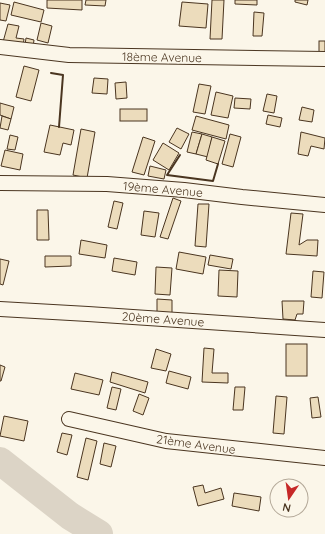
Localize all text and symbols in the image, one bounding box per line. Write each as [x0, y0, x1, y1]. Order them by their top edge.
street label: 18ème Avenue [122, 49, 202, 65]
street label: 19ème Avenue [123, 178, 204, 200]
street label: 20ème Avenue [121, 309, 205, 329]
street label: 21ème Avenue [155, 431, 237, 457]
north arrow [269, 478, 309, 518]
text: N [281, 500, 292, 515]

